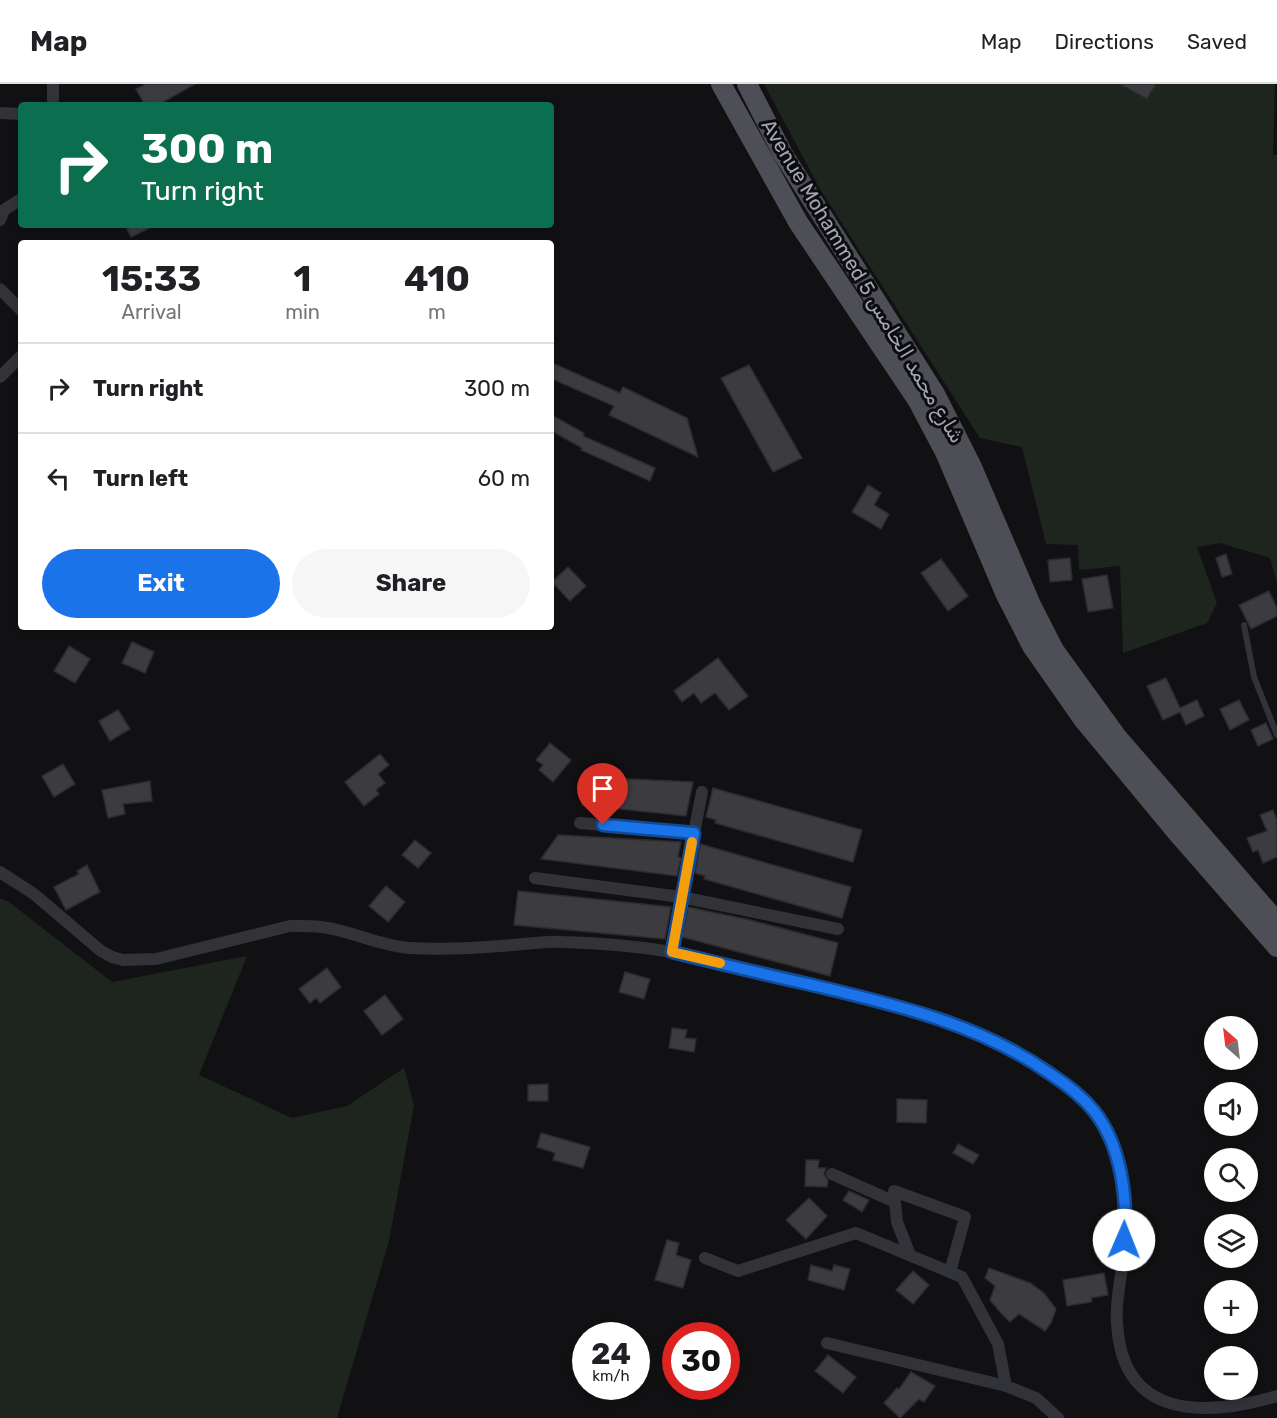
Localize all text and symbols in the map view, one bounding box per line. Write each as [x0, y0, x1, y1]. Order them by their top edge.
text: Map [30, 25, 87, 58]
text: Map [981, 29, 1022, 54]
text: Directions [1055, 29, 1154, 54]
text: Saved [1187, 29, 1247, 54]
street label: Avenue Mohammed 5 شارع محمد الخامس [755, 115, 970, 448]
text: 300 m [141, 124, 273, 174]
icon: right [42, 126, 120, 204]
text: Turn right [141, 175, 264, 207]
text: 15:33 [102, 257, 201, 300]
text: 1 [294, 257, 311, 300]
text: 410 [404, 257, 470, 300]
text: Arrival [122, 300, 182, 324]
text: min [285, 300, 320, 324]
text: m [428, 300, 446, 324]
icon: right [42, 372, 75, 405]
text: Turn right [93, 375, 203, 402]
text: 300 m [464, 375, 530, 402]
icon: left [42, 462, 75, 495]
text: Turn left [93, 465, 188, 492]
text: 60 m [478, 465, 530, 492]
button: Exit [42, 549, 280, 618]
button: Share [292, 549, 530, 618]
pin [577, 763, 628, 825]
icon: arrive [586, 772, 619, 805]
north arrow [1204, 1016, 1258, 1070]
map controls [1204, 1016, 1258, 1400]
button: sound [1204, 1082, 1258, 1136]
button: search [1204, 1148, 1258, 1202]
position arrow [1092, 1208, 1156, 1272]
button: layers [1204, 1214, 1258, 1268]
button: + [1204, 1280, 1258, 1334]
speed limit sign: 30 [662, 1322, 740, 1400]
text: 24 [591, 1336, 631, 1372]
button: − [1204, 1346, 1258, 1400]
text: km/h [592, 1367, 630, 1385]

